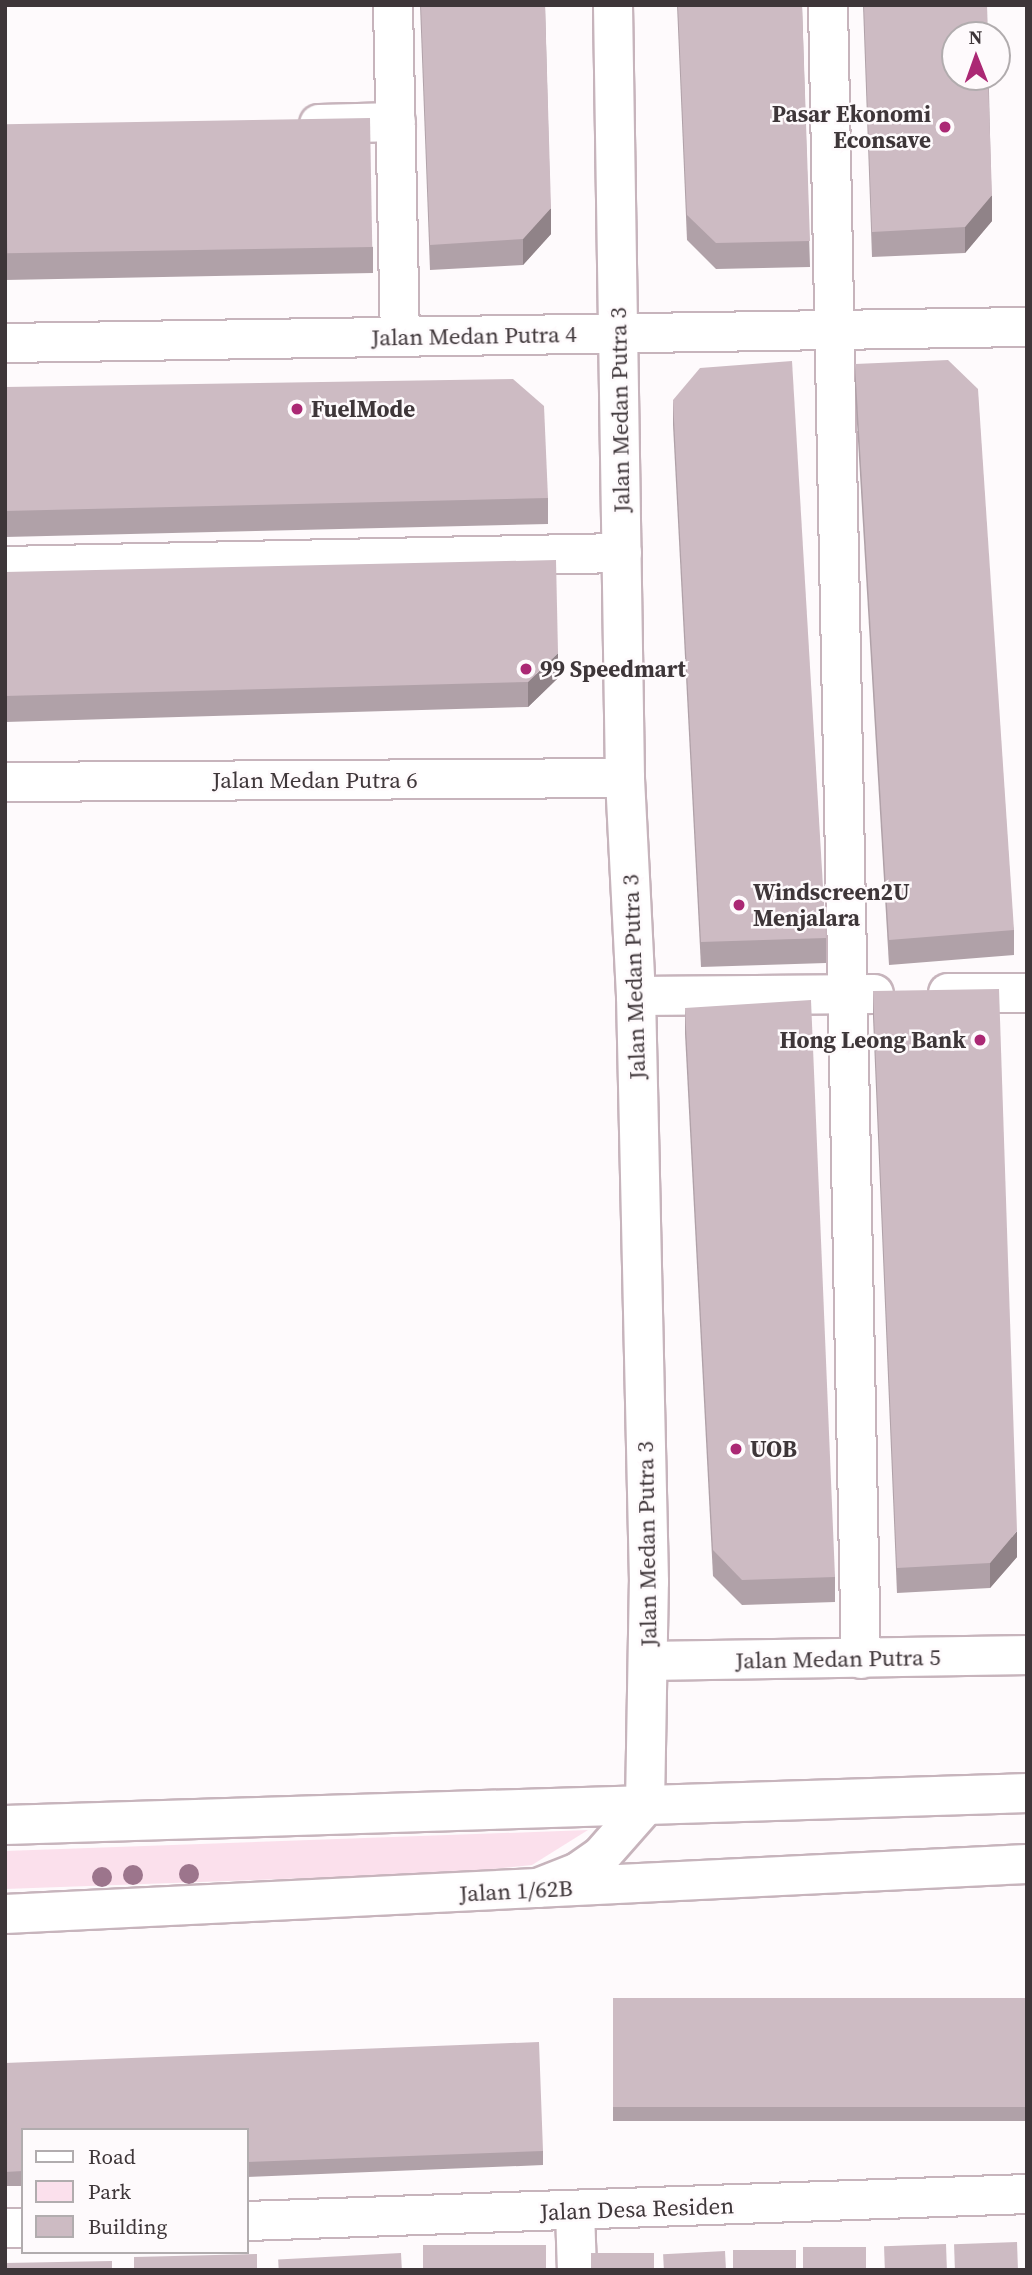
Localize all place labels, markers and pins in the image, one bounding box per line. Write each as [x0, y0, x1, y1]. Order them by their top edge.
place label: Pasar Ekonomi Econsave [772, 100, 931, 154]
marker: Pasar Ekonomi Econsave [937, 119, 953, 135]
place label: FuelMode [311, 395, 415, 423]
marker: FuelMode [289, 401, 305, 417]
place label: 99 Speedmart [540, 655, 686, 683]
marker: 99 Speedmart [518, 661, 534, 677]
place label: Windscreen2U Menjalara [753, 878, 910, 932]
marker: Windscreen2U Menjalara [731, 897, 747, 913]
place label: Hong Leong Bank [779, 1026, 966, 1054]
marker: Hong Leong Bank [972, 1032, 988, 1048]
place label: UOB [750, 1435, 797, 1463]
marker: UOB [728, 1441, 744, 1457]

